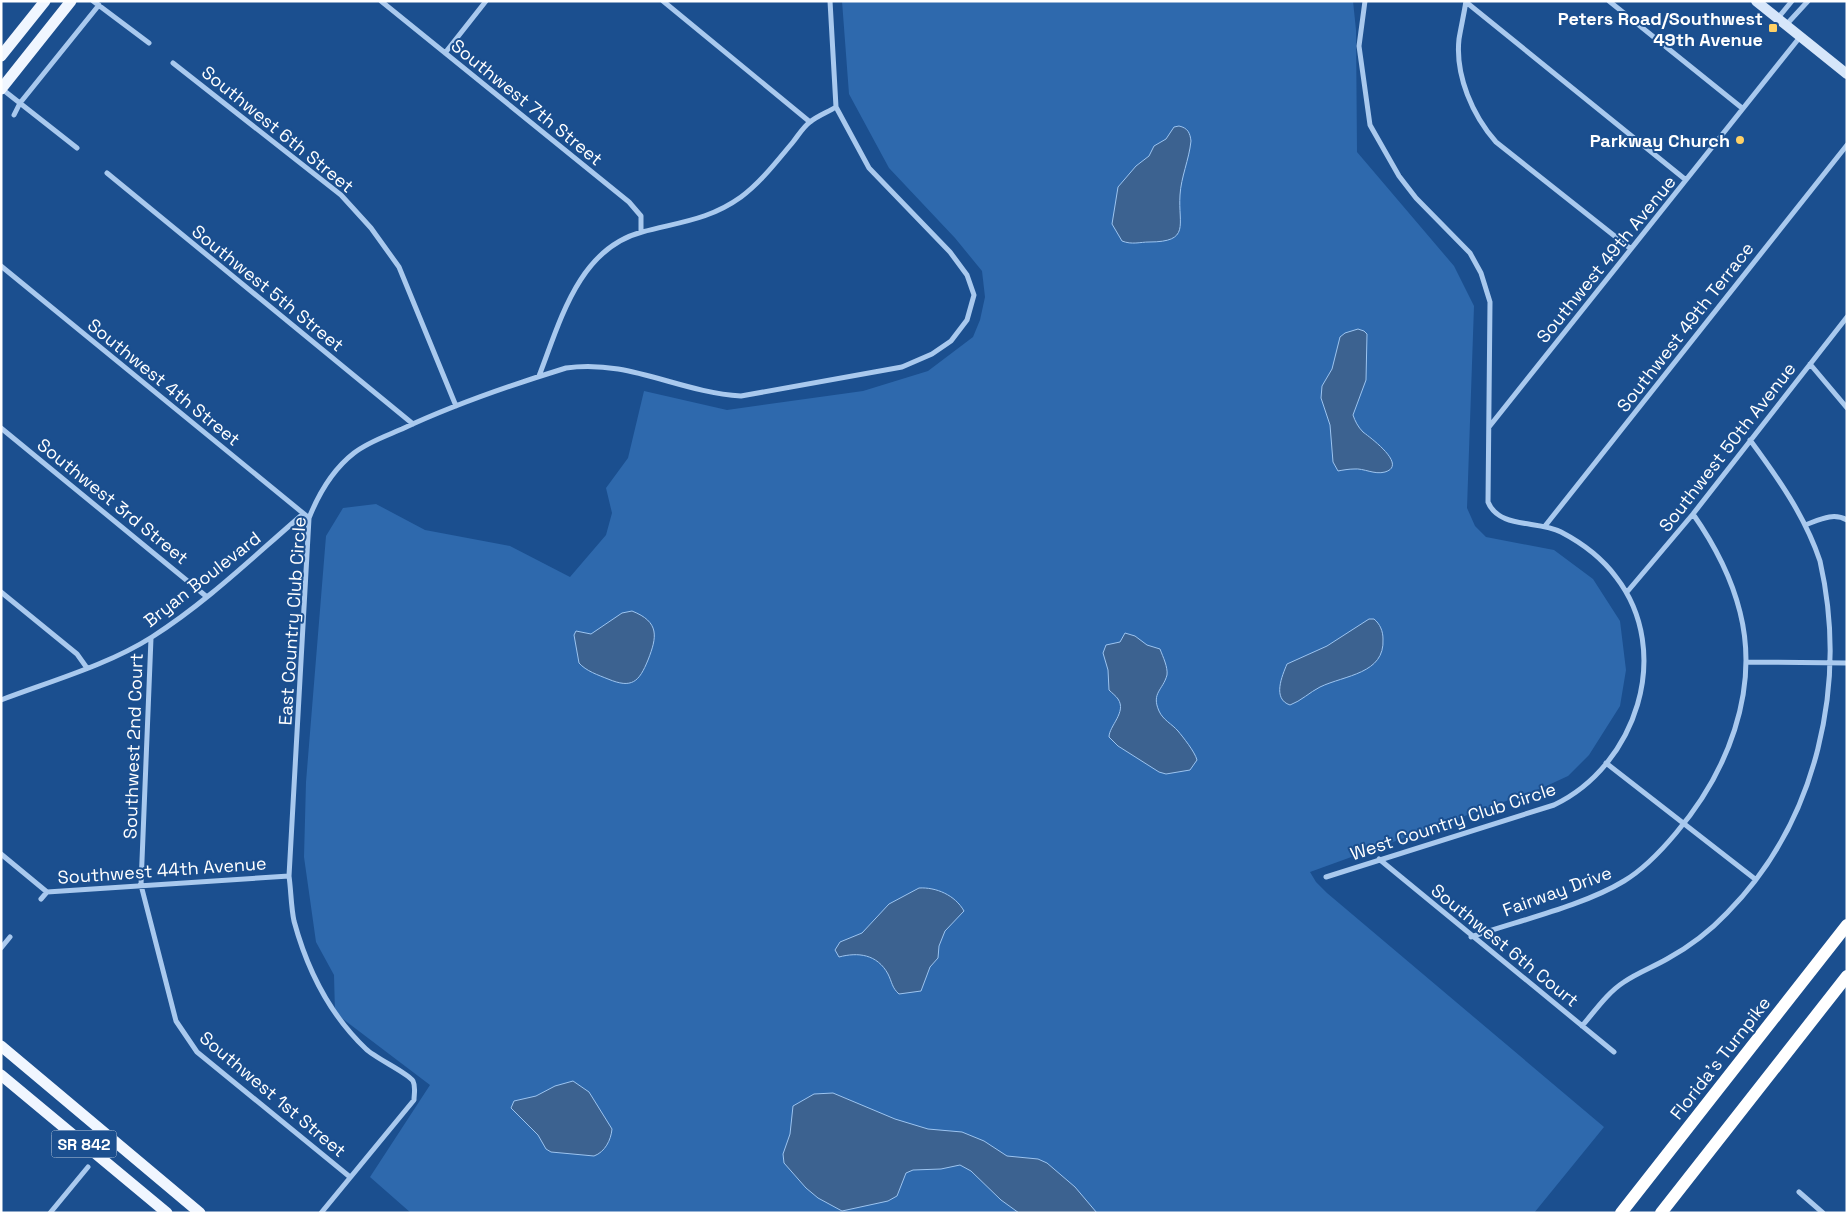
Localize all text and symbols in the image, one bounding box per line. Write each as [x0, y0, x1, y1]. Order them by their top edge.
place label: Peters Road/Southwest 49th Avenue [1558, 7, 1763, 51]
marker: Peters Road/Southwest 49th Avenue [1767, 22, 1779, 34]
street label: Southwest 7th Street [446, 34, 608, 170]
street label: Southwest 6th Street [197, 60, 359, 198]
place label: Parkway Church [1590, 129, 1730, 152]
marker: Parkway Church [1734, 134, 1746, 146]
street label: Southwest 49th Avenue [1531, 171, 1681, 347]
street label: Southwest 5th Street [187, 220, 349, 356]
street label: Southwest 49th Terrace [1611, 237, 1759, 417]
street label: Southwest 4th Street [83, 313, 245, 451]
street label: Southwest 50th Avenue [1654, 358, 1800, 536]
street label: Southwest 3rd Street [33, 433, 193, 569]
street label: East Country Club Circle [273, 516, 311, 726]
street label: Bryan Boulevard [139, 526, 265, 632]
street label: Southwest 2nd Court [118, 652, 148, 840]
street label: West Country Club Circle [1347, 777, 1559, 865]
street label: Southwest 44th Avenue [57, 851, 267, 889]
street label: Fairway Drive [1499, 861, 1615, 921]
street label: Southwest 6th Court [1427, 878, 1583, 1012]
street label: Florida's Turnpike [1665, 992, 1775, 1124]
street label: Southwest 1st Street [195, 1026, 351, 1162]
road number: SR 842 [52, 1130, 116, 1158]

